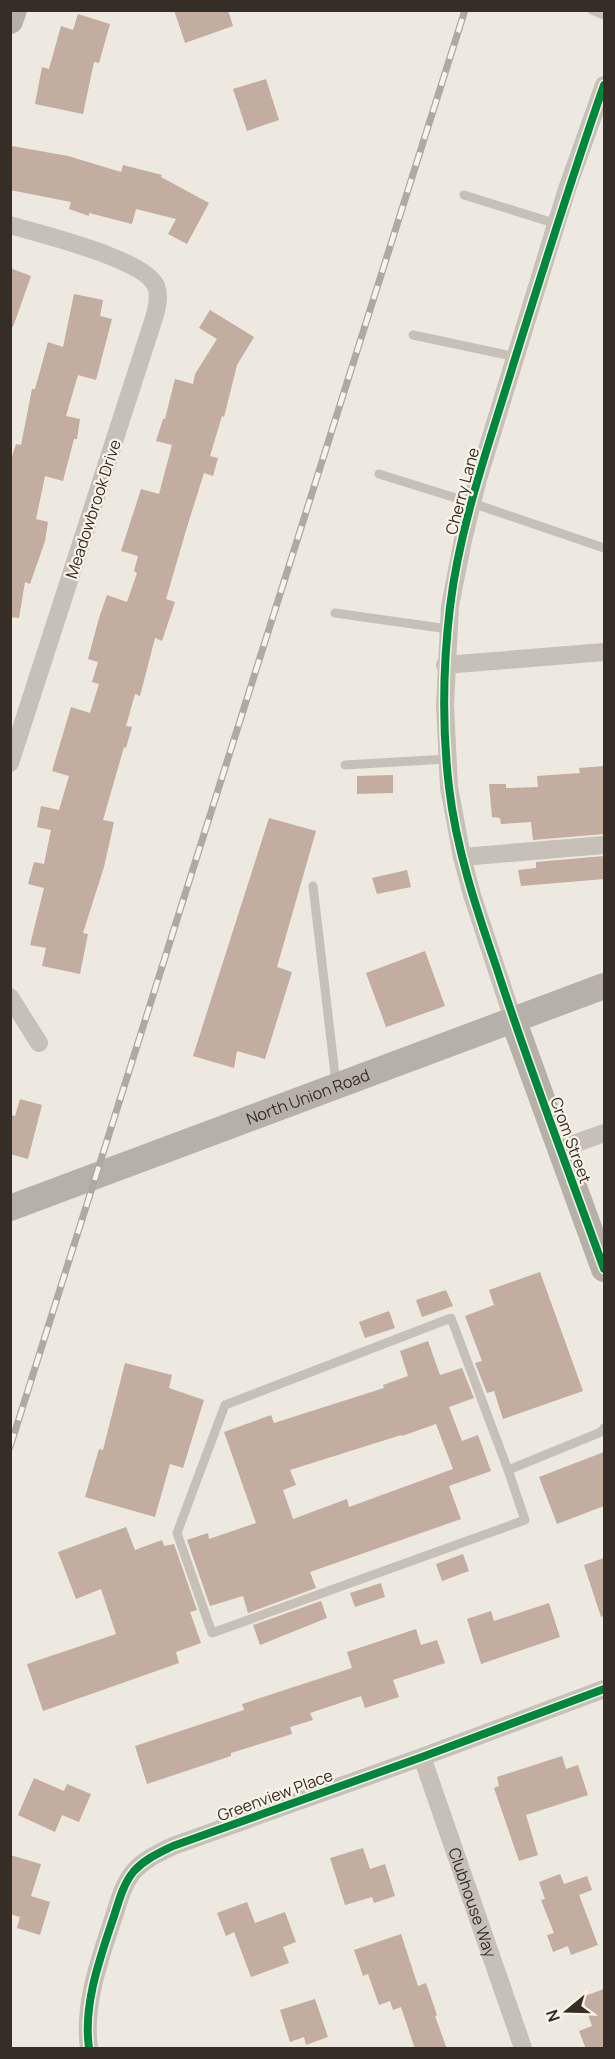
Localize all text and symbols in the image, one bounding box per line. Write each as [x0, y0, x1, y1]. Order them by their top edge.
street label: Meadowbrook Drive [60, 437, 126, 581]
street label: Cherry Lane [440, 445, 484, 537]
street label: North Union Road [243, 1064, 373, 1130]
street label: Crom Street [545, 1094, 597, 1186]
street label: Greenview Place [214, 1764, 336, 1826]
street label: Clubhouse Way [443, 1845, 502, 1961]
north arrow [537, 1981, 597, 2041]
text: N [541, 2007, 565, 2025]

